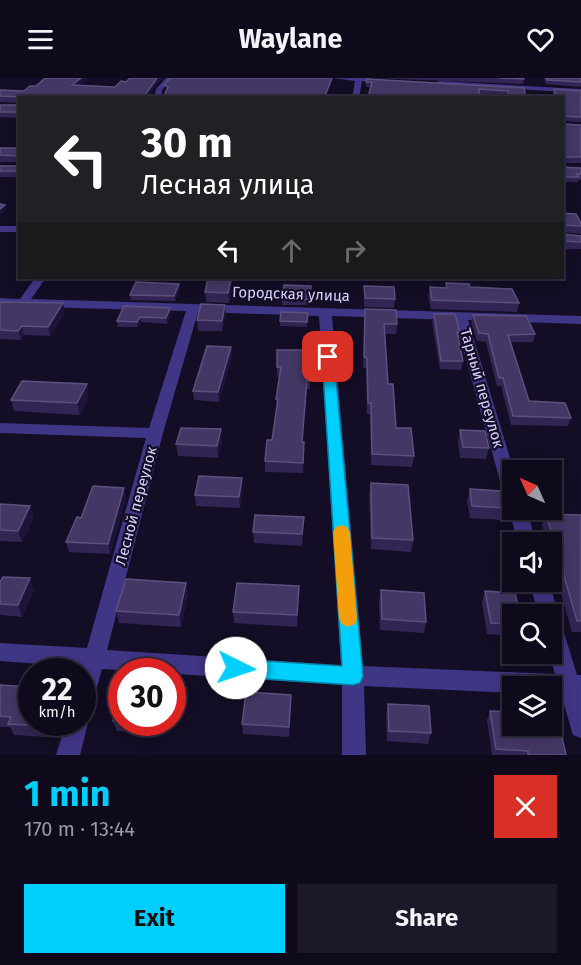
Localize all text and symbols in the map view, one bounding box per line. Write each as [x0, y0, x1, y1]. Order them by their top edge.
icon: menu [24, 23, 57, 56]
text: Waylane [239, 23, 342, 55]
icon: heart [524, 23, 557, 56]
text: 30 m [141, 118, 233, 168]
icon: left [42, 120, 120, 198]
text: Лесная улица [141, 169, 314, 201]
icon: left [212, 234, 245, 267]
icon: ahead [275, 234, 308, 267]
icon: right [338, 234, 371, 267]
street label: Городская улица [232, 283, 350, 305]
street label: Тарный переулок [456, 326, 508, 450]
pin [302, 331, 353, 382]
icon: arrive [311, 340, 344, 373]
street label: Лесной переулок [111, 444, 161, 567]
north arrow [502, 460, 562, 520]
map controls [502, 460, 562, 736]
button: sound [502, 532, 562, 592]
button: search [502, 604, 562, 664]
position arrow [204, 636, 268, 700]
speed limit sign: 30 [108, 658, 186, 736]
text: 22 [41, 672, 73, 708]
button: layers [502, 676, 562, 736]
text: km/h [38, 703, 76, 721]
text: 1 min [24, 772, 111, 816]
button: close [494, 775, 557, 838]
text: 170 m · 13:44 [24, 817, 135, 841]
button: Exit [24, 884, 285, 953]
button: Share [297, 884, 557, 953]

